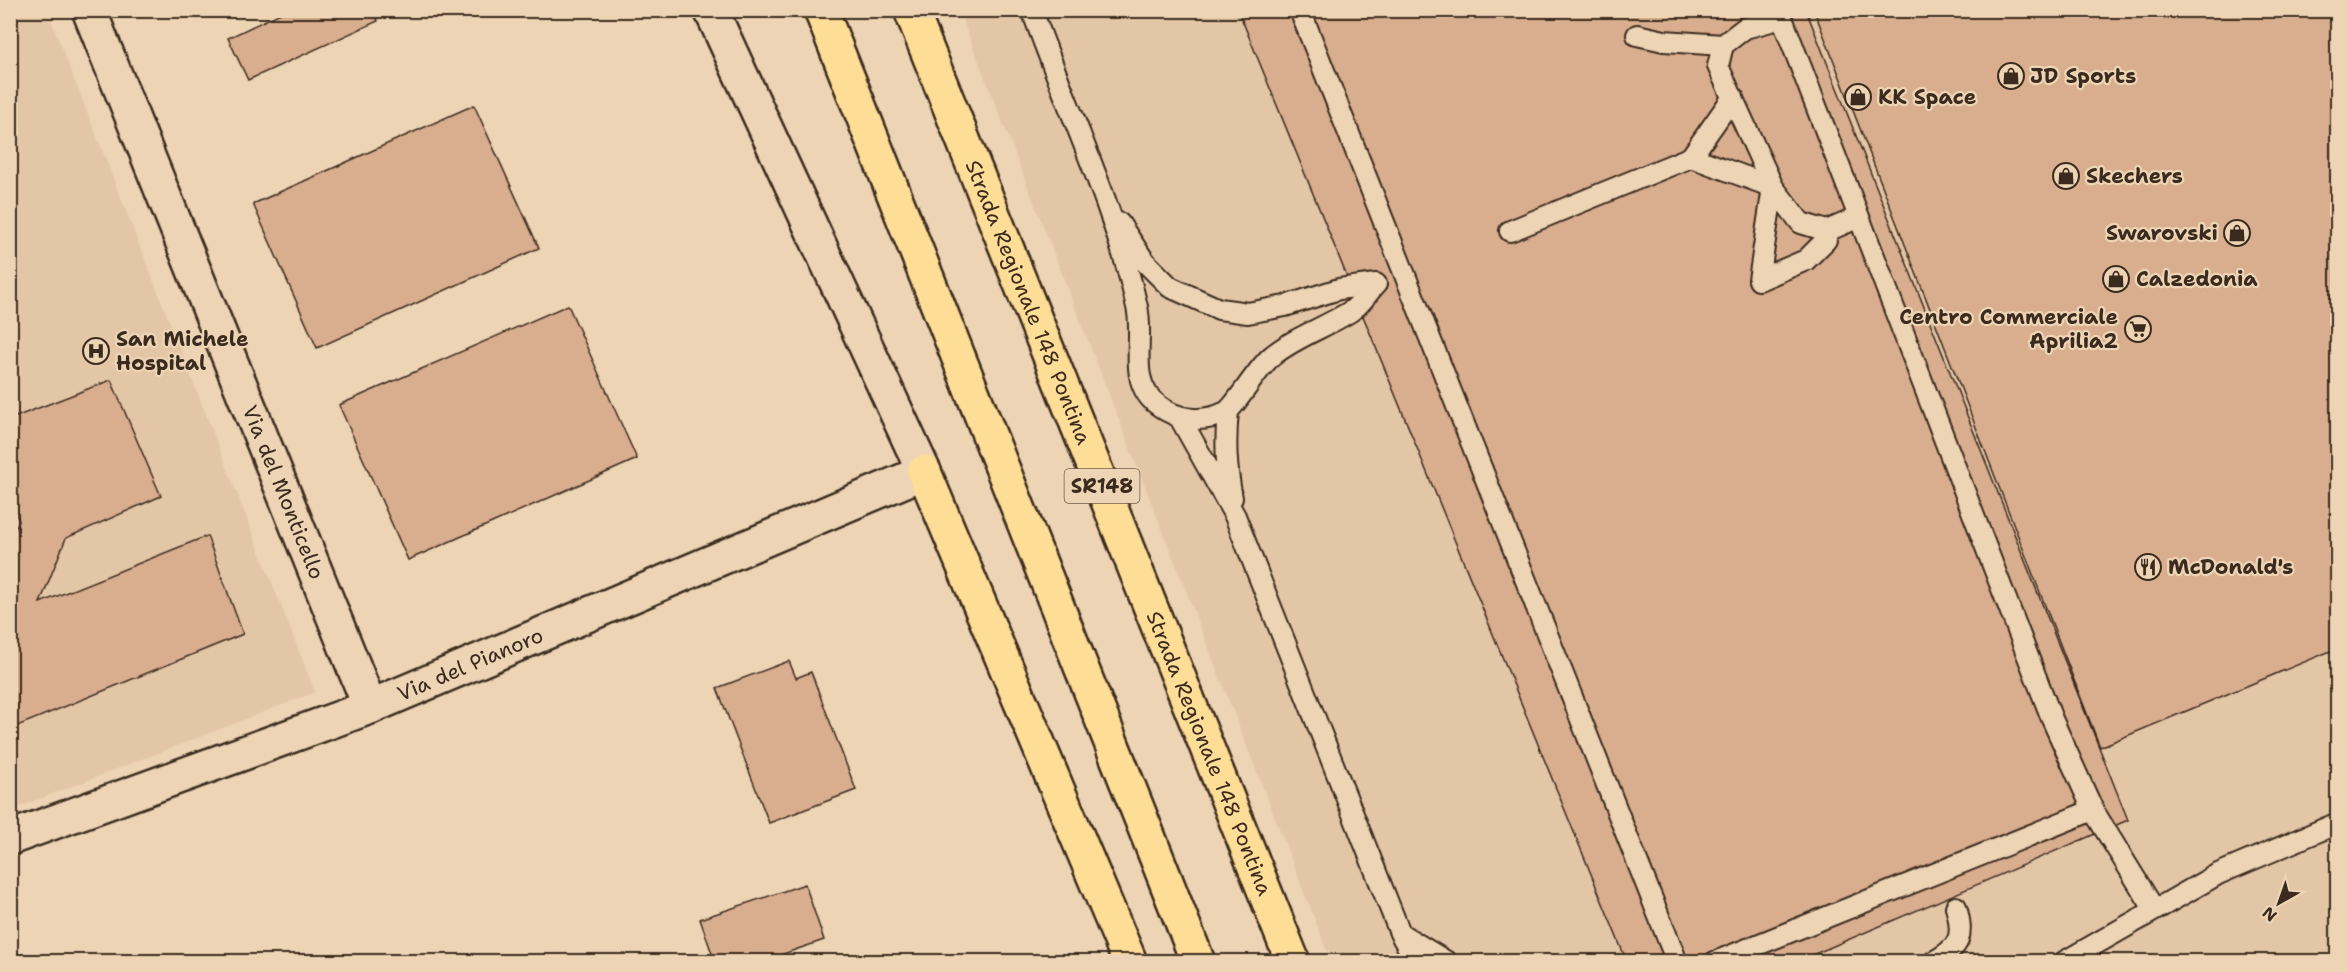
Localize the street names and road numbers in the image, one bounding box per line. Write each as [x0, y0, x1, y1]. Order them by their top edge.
street label: Strada Regionale 148 Pontina [959, 156, 1098, 449]
street label: Via del Monticello [236, 401, 331, 583]
road number: SR148 [1064, 469, 1140, 503]
street label: Strada Regionale 148 Pontina [1140, 607, 1279, 900]
street label: Via del Pianoro [393, 621, 548, 708]

